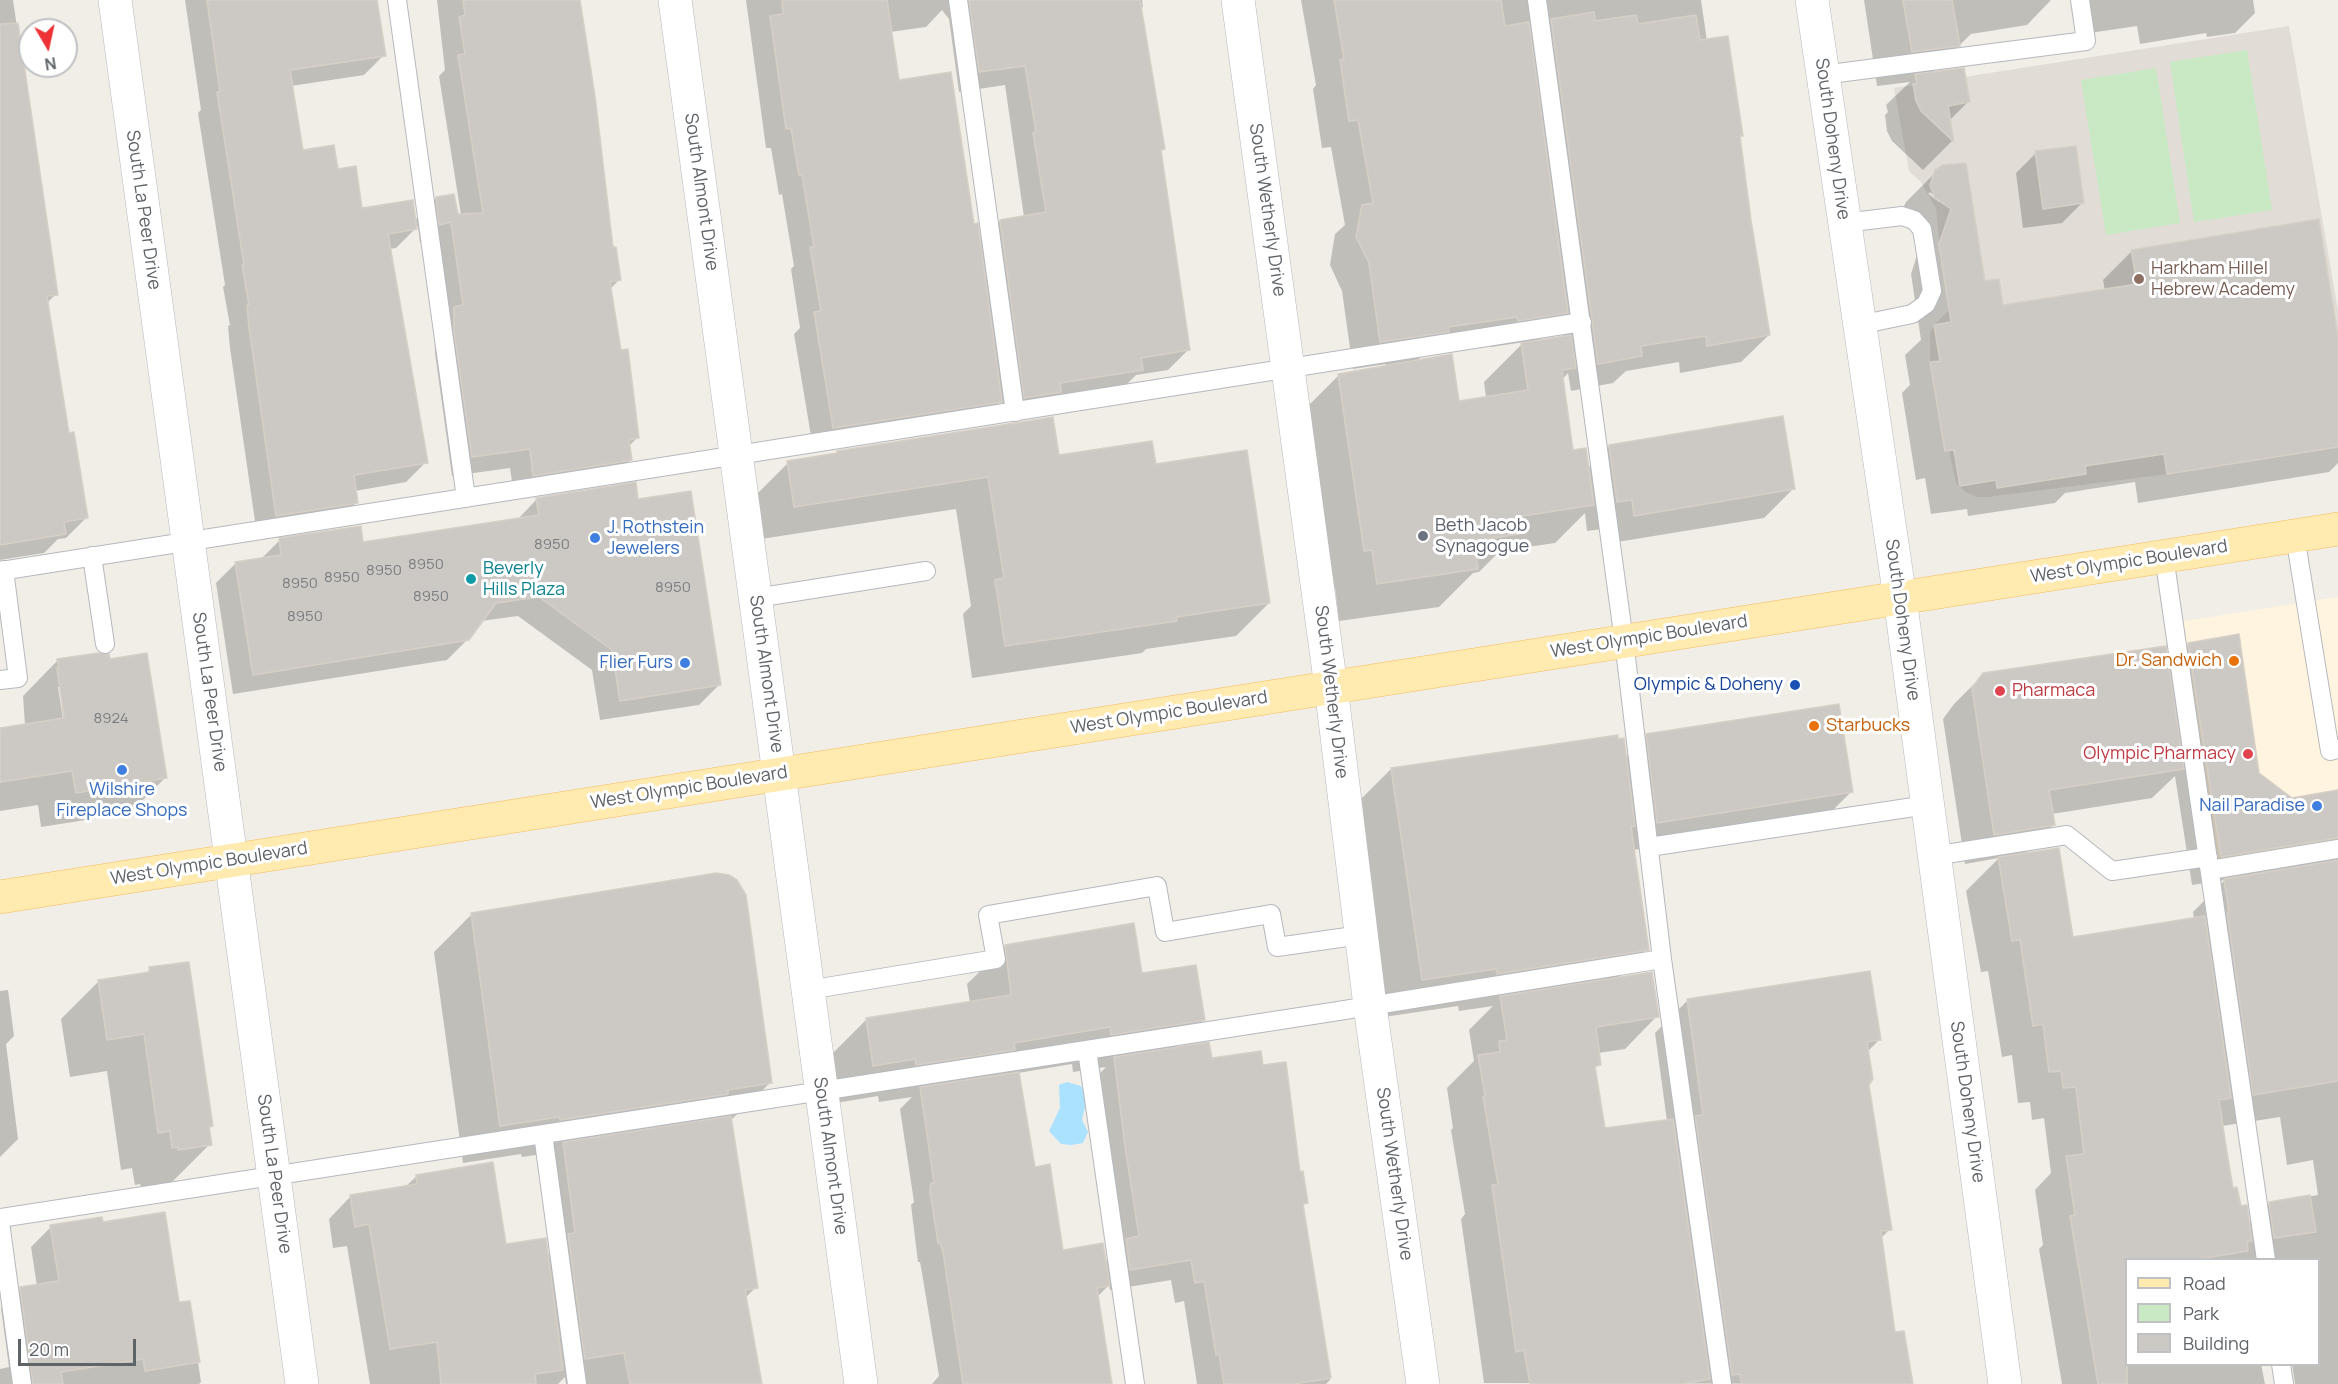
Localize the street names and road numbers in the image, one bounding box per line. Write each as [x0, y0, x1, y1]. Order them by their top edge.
street label: South Doheny Drive [1810, 57, 1854, 221]
street label: South Almont Drive [679, 112, 723, 272]
street label: South Wetherly Drive [1244, 122, 1290, 298]
street label: South La Peer Drive [121, 129, 165, 291]
street label: West Olympic Boulevard [2029, 536, 2229, 588]
street label: South Doheny Drive [1880, 538, 1924, 702]
street label: South Almont Drive [744, 594, 788, 754]
street label: South Wetherly Drive [1310, 604, 1352, 780]
street label: South La Peer Drive [187, 611, 231, 773]
street label: West Olympic Boulevard [1549, 611, 1749, 663]
street label: West Olympic Boulevard [1069, 687, 1269, 739]
street label: West Olympic Boulevard [589, 762, 789, 814]
street label: West Olympic Boulevard [109, 838, 309, 890]
street label: South Doheny Drive [1945, 1020, 1989, 1184]
street label: South Almont Drive [808, 1076, 852, 1236]
street label: South Wetherly Drive [1371, 1086, 1417, 1262]
street label: South La Peer Drive [252, 1093, 296, 1255]

